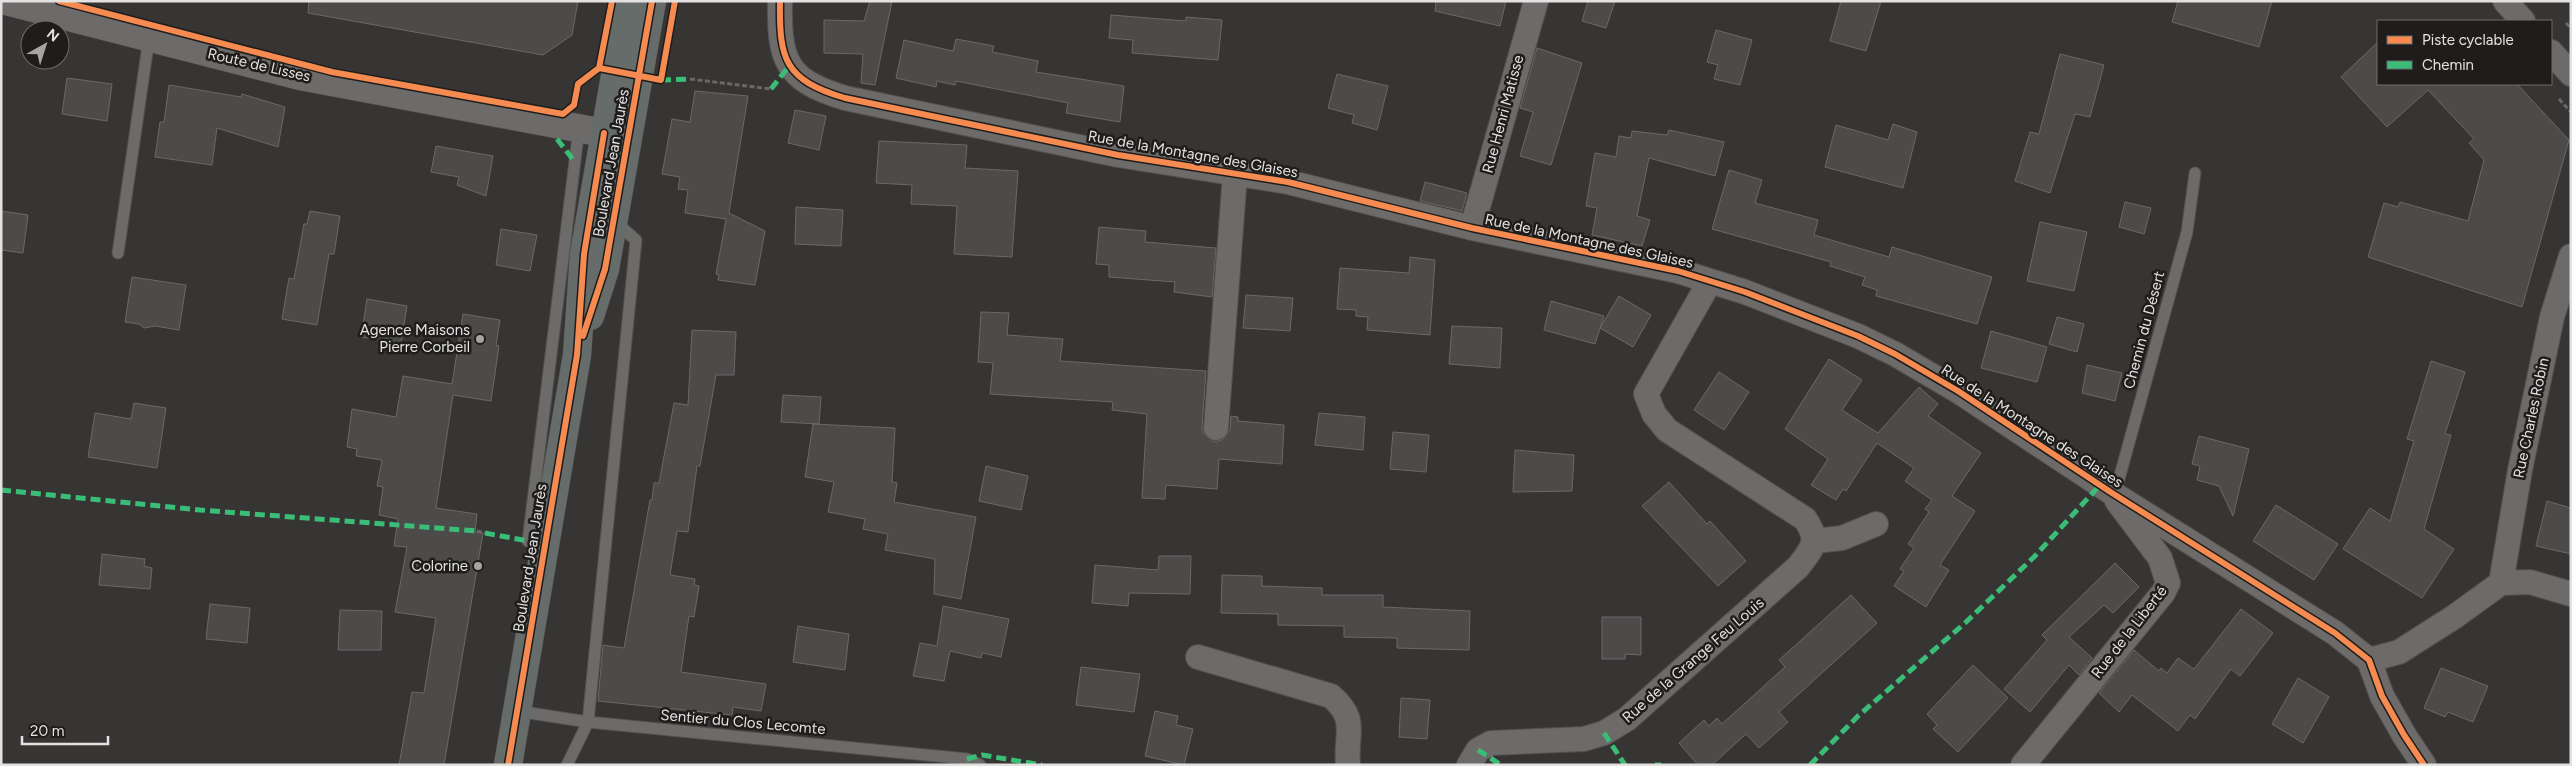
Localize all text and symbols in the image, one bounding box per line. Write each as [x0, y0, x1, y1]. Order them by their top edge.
north arrow [20, 20, 70, 70]
legend [2377, 20, 2552, 85]
text: N [43, 25, 62, 45]
text: Piste cyclable [2422, 31, 2514, 49]
street label: Route de Lisses [206, 44, 312, 86]
street label: Rue Henri Matisse [1479, 53, 1527, 175]
text: Chemin [2422, 56, 2474, 74]
street label: Boulevard Jean Jaurès [589, 88, 633, 238]
street label: Rue de la Montagne des Glaises [1087, 127, 1299, 181]
street label: Rue de la Montagne des Glaises [1483, 210, 1695, 272]
street label: Chemin du Désert [2120, 269, 2168, 391]
place label: Agence Maisons Pierre Corbeil [360, 321, 470, 356]
marker: Agence Maisons Pierre Corbeil [474, 333, 486, 345]
street label: Rue Charles Robin [2509, 356, 2553, 480]
street label: Rue de la Montagne des Glaises [1938, 361, 2126, 491]
street label: Boulevard Jean Jaurès [509, 483, 551, 633]
place label: Colorine [411, 557, 468, 575]
marker: Colorine [472, 560, 484, 572]
street label: Rue de la Liberté [2087, 582, 2171, 682]
street label: Rue de la Grange Feu Louis [1618, 594, 1768, 726]
street label: Sentier du Clos Lecomte [660, 706, 826, 738]
scale bar [22, 714, 109, 746]
text: 20 m [30, 722, 64, 740]

